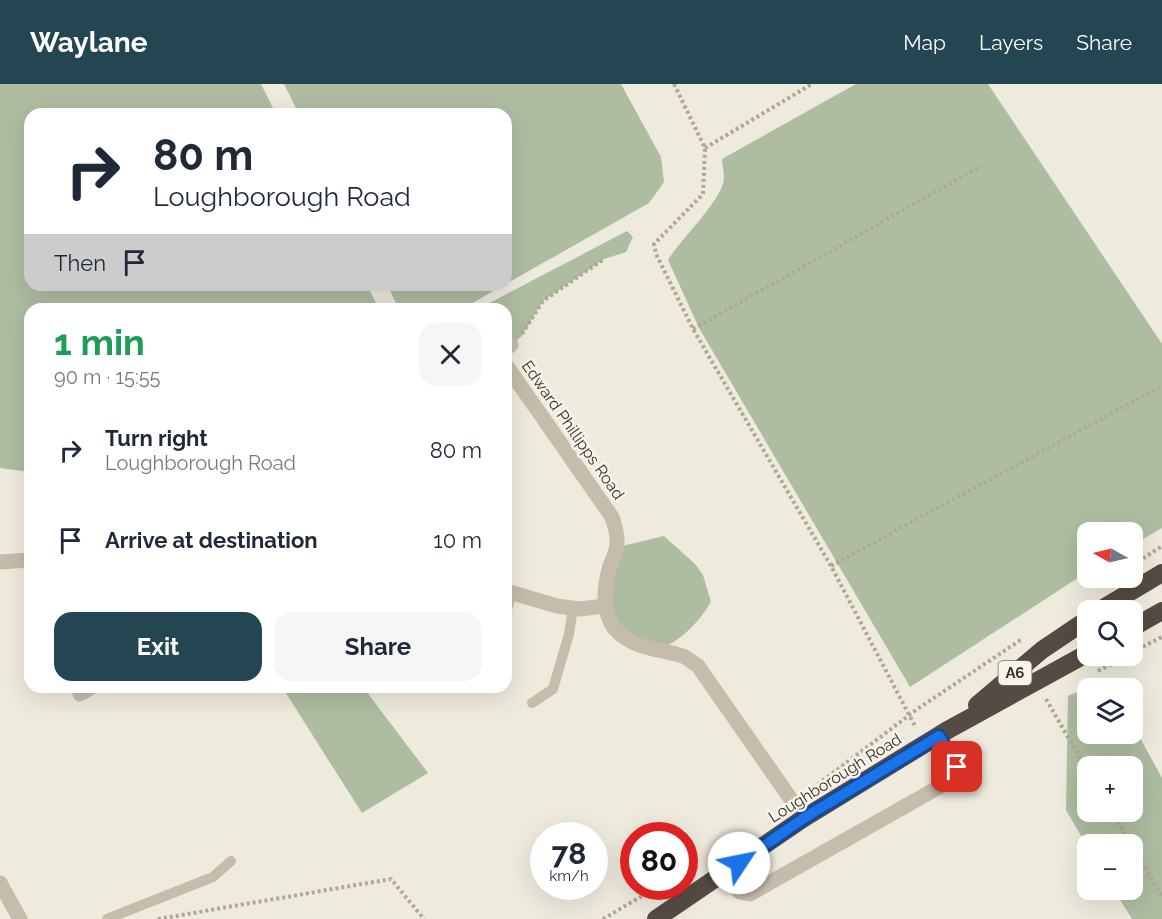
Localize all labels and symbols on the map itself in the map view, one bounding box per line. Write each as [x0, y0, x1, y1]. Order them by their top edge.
street label: Edward Phillipps Road [518, 357, 628, 503]
north arrow [1077, 522, 1143, 588]
road number: A6 [998, 661, 1032, 685]
street label: Loughborough Road [765, 729, 905, 827]
pin [931, 741, 982, 792]
speed limit sign: 80 [620, 822, 698, 900]
position arrow [707, 831, 771, 895]

